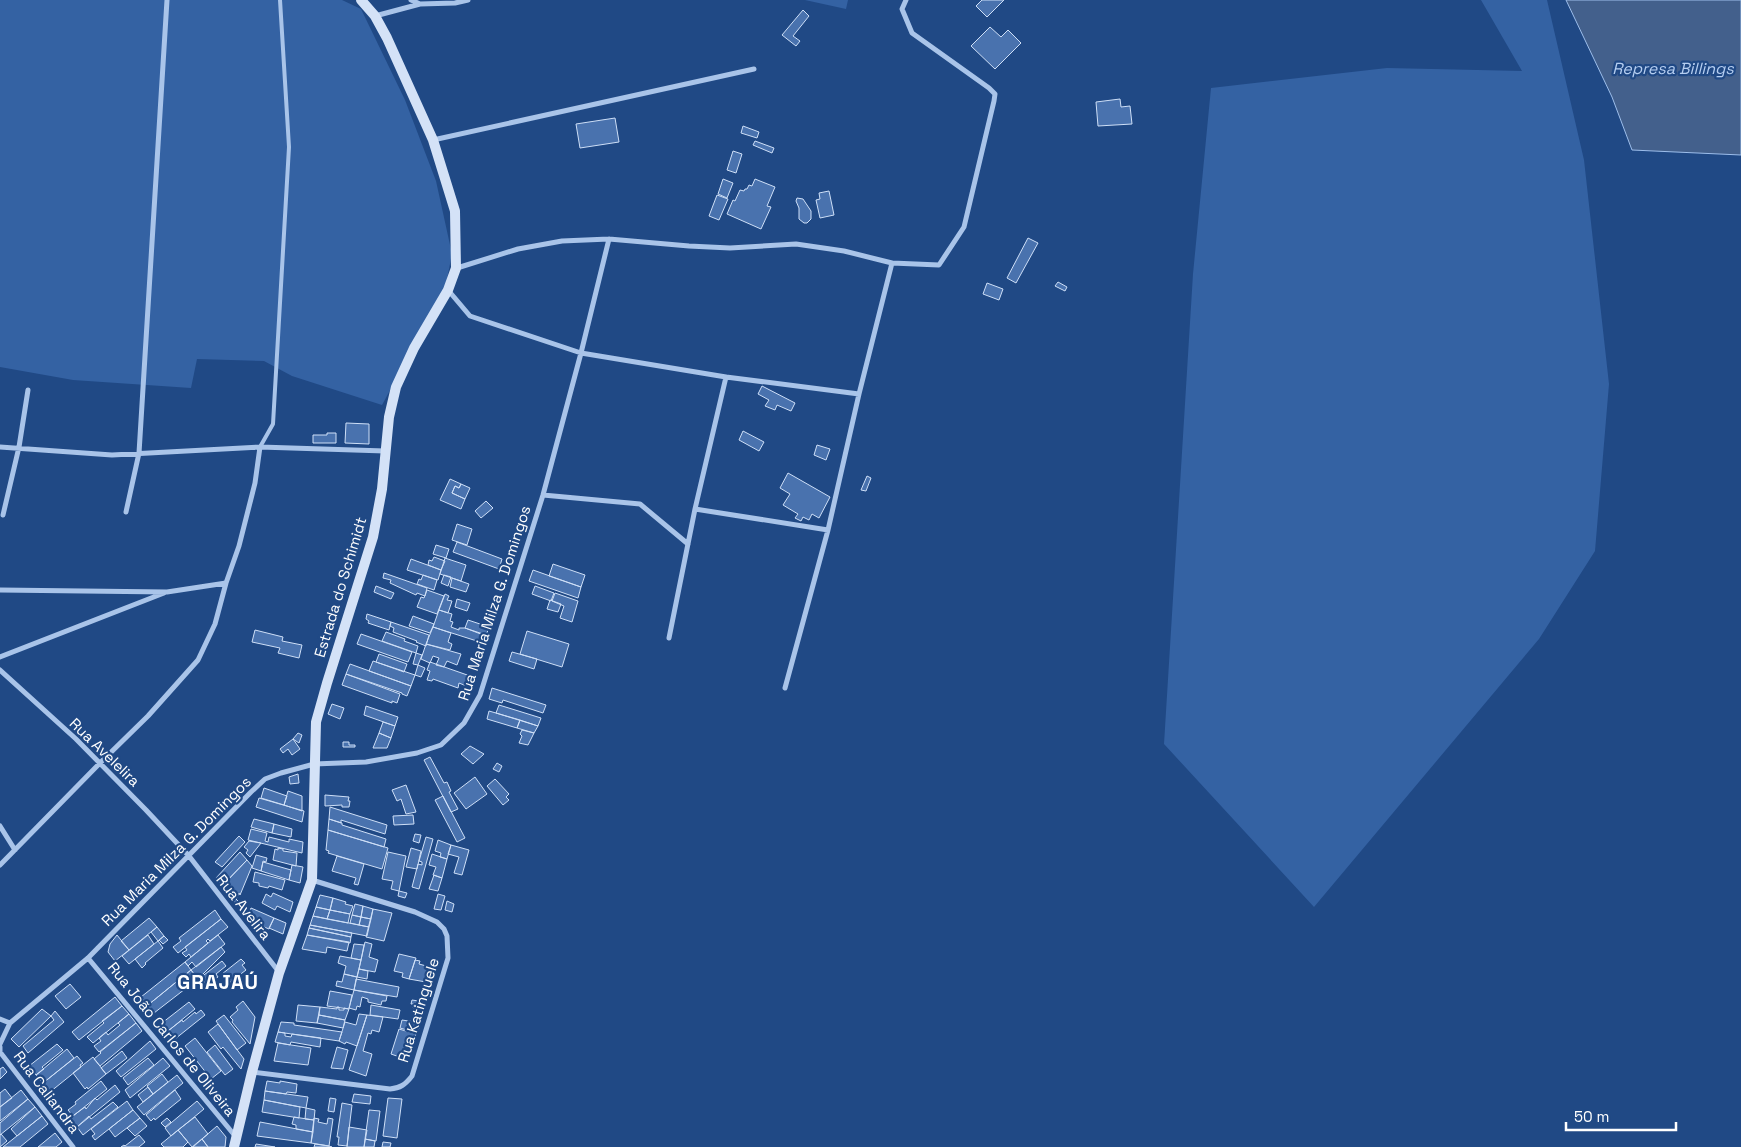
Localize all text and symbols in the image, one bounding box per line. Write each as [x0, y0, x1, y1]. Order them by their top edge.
water label: Represa Billings [1612, 58, 1734, 79]
street label: Rua Maria Milza G. Domingos [453, 503, 535, 703]
street label: Estrada do Schimidt [310, 514, 370, 660]
street label: Rua Avelelira [66, 714, 144, 791]
street label: Rua Maria Milza G. Domingos [97, 772, 255, 930]
street label: Rua Avelira [212, 870, 276, 944]
street label: Rua Katinguele [393, 955, 443, 1065]
street label: Rua João Carlos de Oliveira [104, 958, 240, 1120]
district label: GRAJAÚ [177, 969, 259, 995]
street label: Rua Caliandra [10, 1047, 84, 1137]
scale bar [1566, 1100, 1676, 1132]
text: 50 m [1574, 1107, 1609, 1126]

